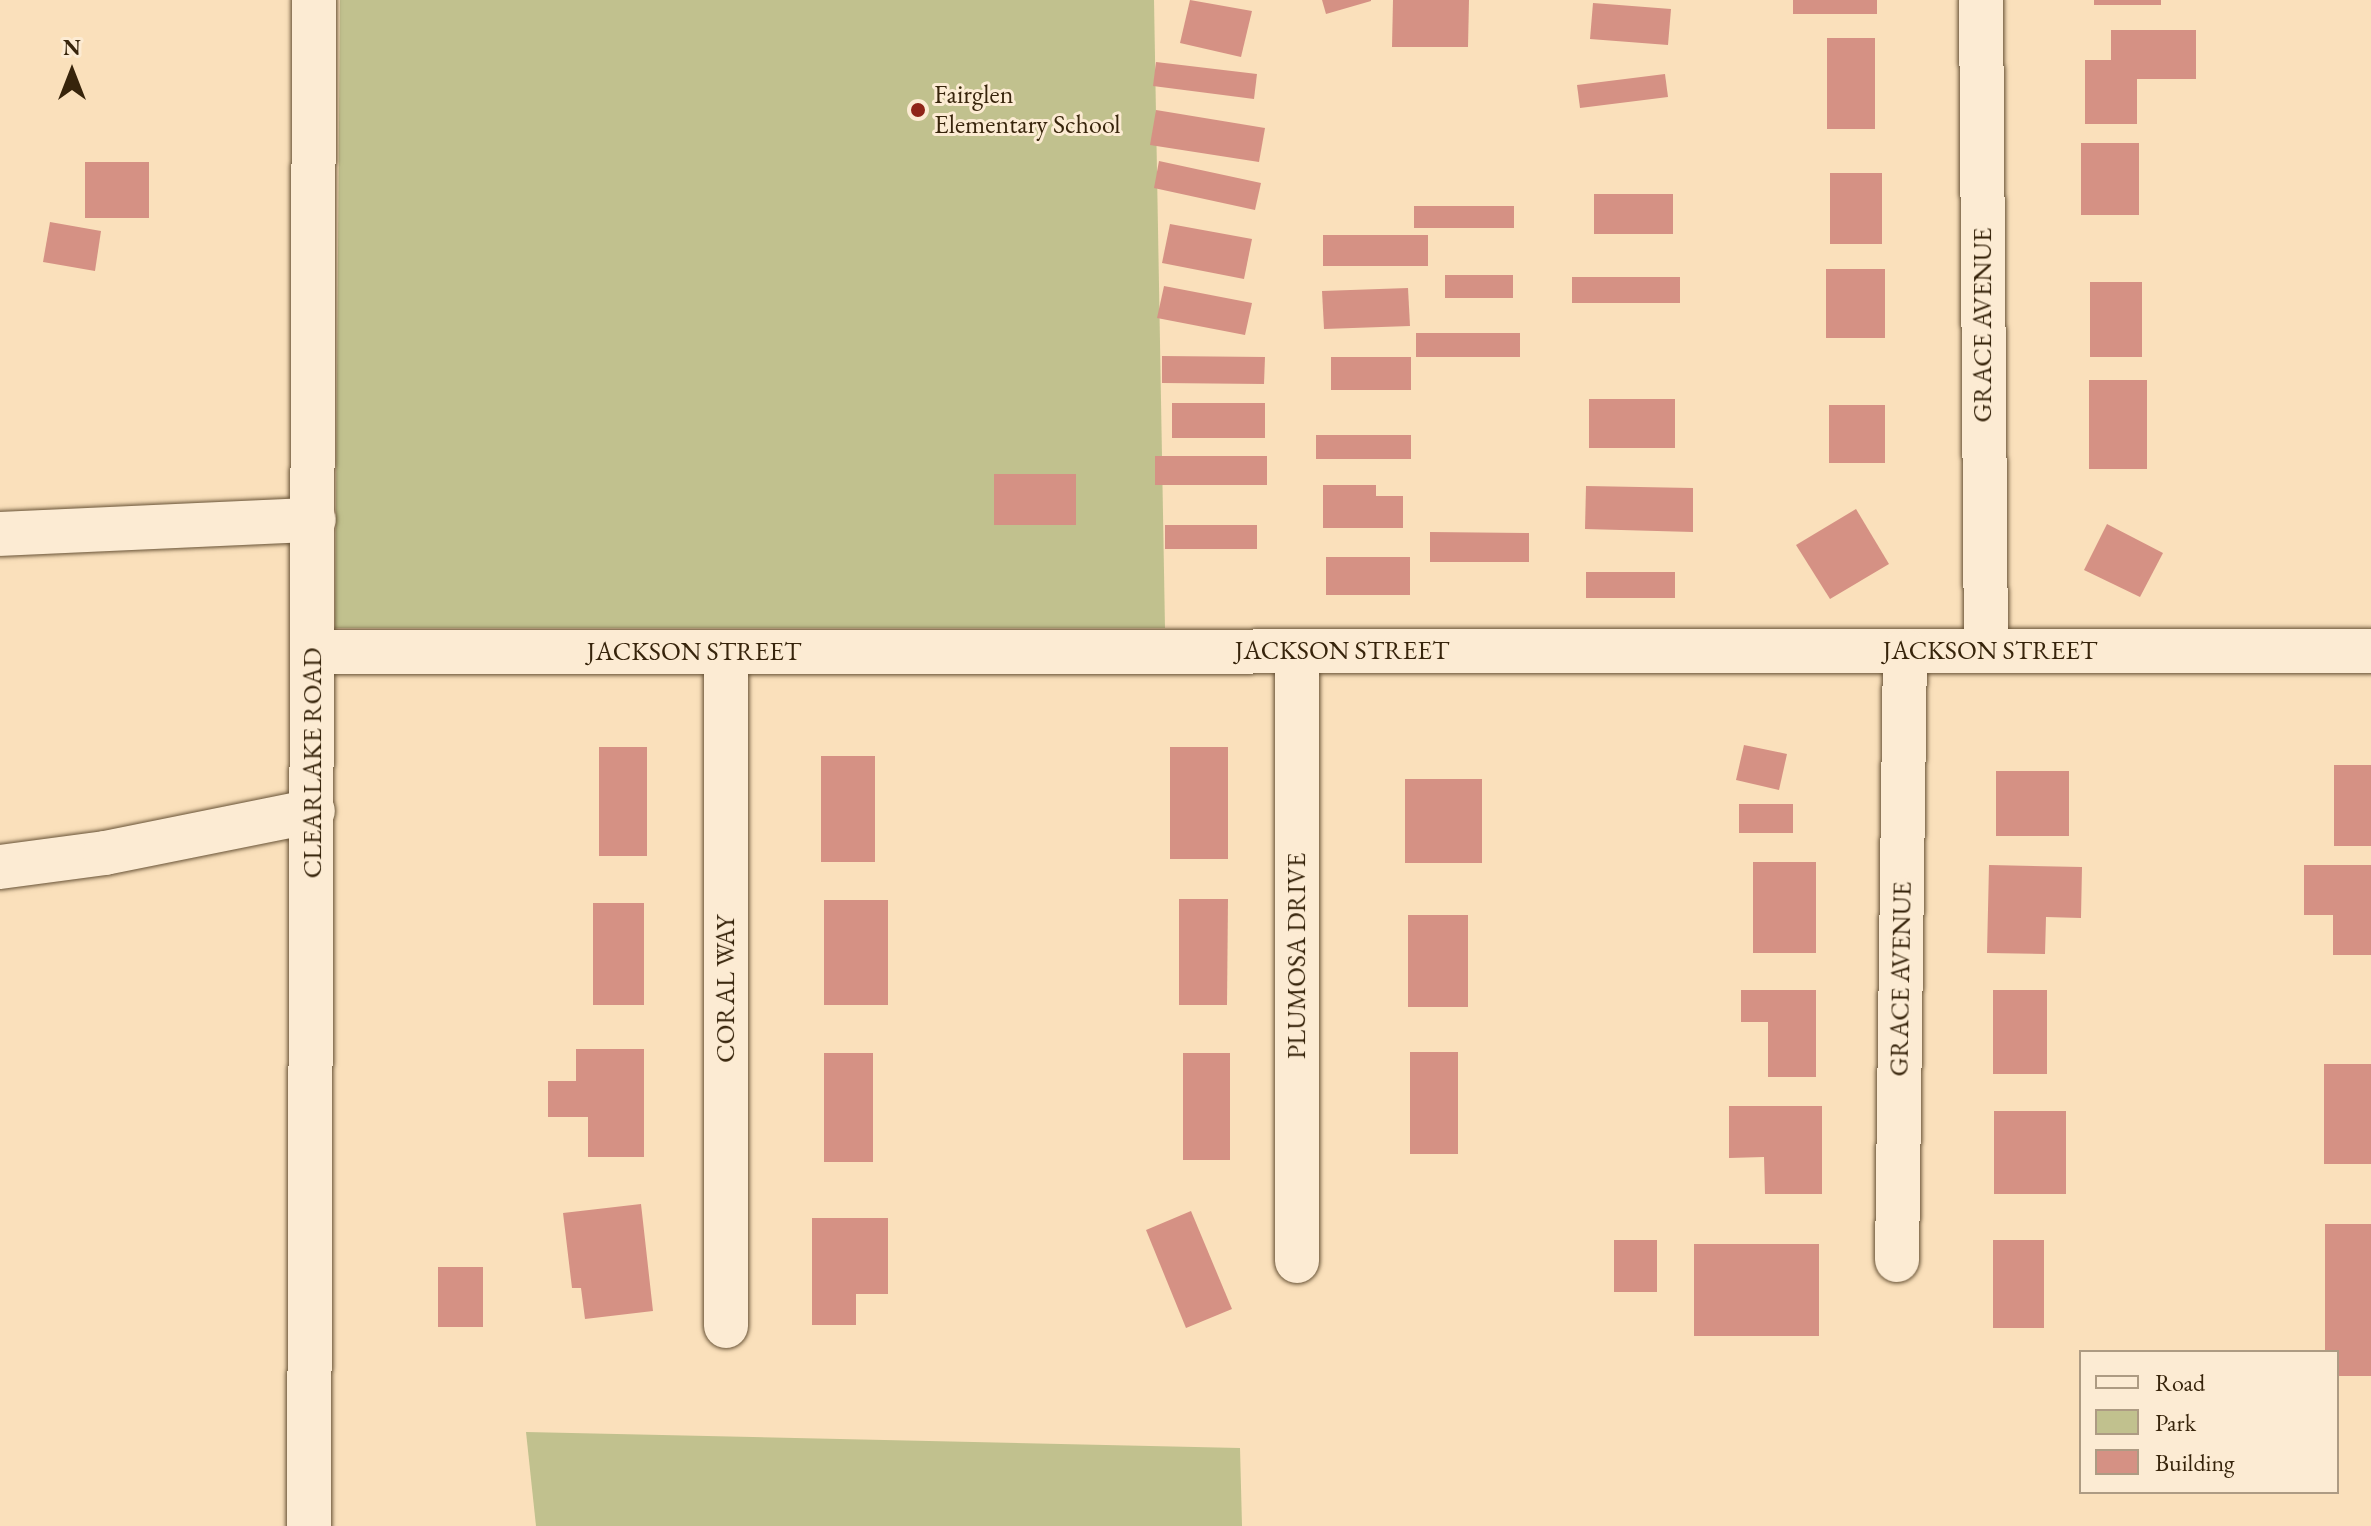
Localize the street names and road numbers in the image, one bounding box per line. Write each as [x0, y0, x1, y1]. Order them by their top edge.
street label: GRACE AVENUE [1967, 228, 1999, 422]
street label: JACKSON STREET [1235, 635, 1449, 667]
street label: JACKSON STREET [1883, 635, 2097, 667]
street label: JACKSON STREET [587, 636, 801, 668]
street label: CLEARLAKE ROAD [297, 648, 329, 878]
street label: PLUMOSA DRIVE [1281, 853, 1313, 1059]
street label: GRACE AVENUE [1884, 881, 1918, 1077]
street label: CORAL WAY [710, 915, 742, 1063]

